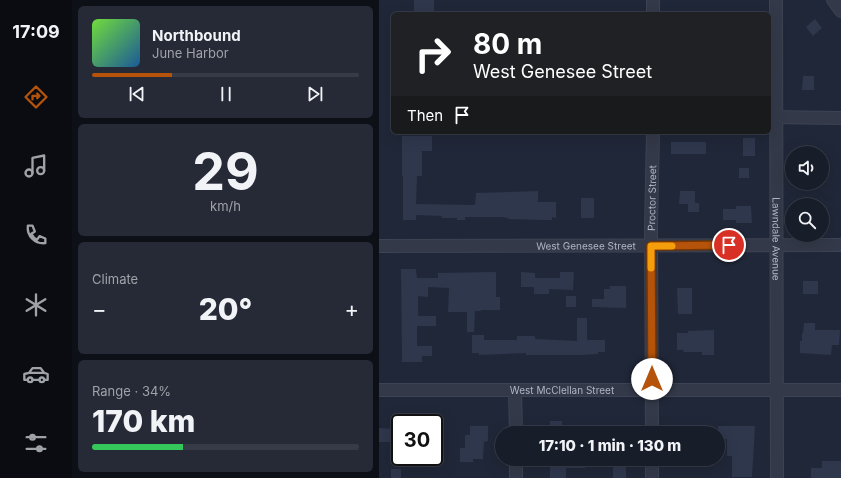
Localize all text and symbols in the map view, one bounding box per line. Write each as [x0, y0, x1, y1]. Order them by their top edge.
text: 17:09 [12, 21, 60, 42]
text: Northbound [152, 26, 241, 45]
text: 80 m [473, 27, 542, 61]
icon: right [407, 28, 459, 80]
text: June Harbor [152, 45, 229, 61]
text: West Genesee Street [473, 61, 652, 82]
icon: directions [22, 83, 50, 111]
icon: previous [126, 83, 148, 105]
icon: pause [215, 83, 237, 105]
icon: next [304, 83, 326, 105]
icon: arrive [451, 104, 473, 126]
text: Then [407, 106, 443, 125]
text: 29 [192, 140, 259, 203]
map controls [785, 146, 829, 242]
button: sound [785, 146, 829, 190]
icon: music [22, 152, 50, 180]
street label: Proctor Street [645, 164, 658, 231]
street label: Lawndale Avenue [770, 197, 783, 281]
text: km/h [210, 198, 241, 214]
button: search [785, 198, 829, 242]
icon: phone [22, 221, 50, 249]
pin [712, 228, 746, 262]
icon: arrive [718, 234, 740, 256]
street label: West Genesee Street [536, 239, 637, 252]
text: Climate [92, 271, 138, 287]
icon: climate [22, 291, 50, 319]
text: 20° [199, 291, 252, 327]
text: − [92, 296, 107, 322]
text: + [344, 296, 359, 322]
position arrow [631, 358, 673, 400]
icon: car [22, 360, 50, 388]
text: Range · 34% [92, 383, 171, 399]
street label: West McClellan Street [510, 384, 615, 396]
text: 170 km [92, 403, 195, 439]
speed limit sign: 30 [391, 414, 443, 466]
icon: filters [22, 429, 50, 457]
text: 17:10 · 1 min · 130 m [539, 436, 681, 455]

